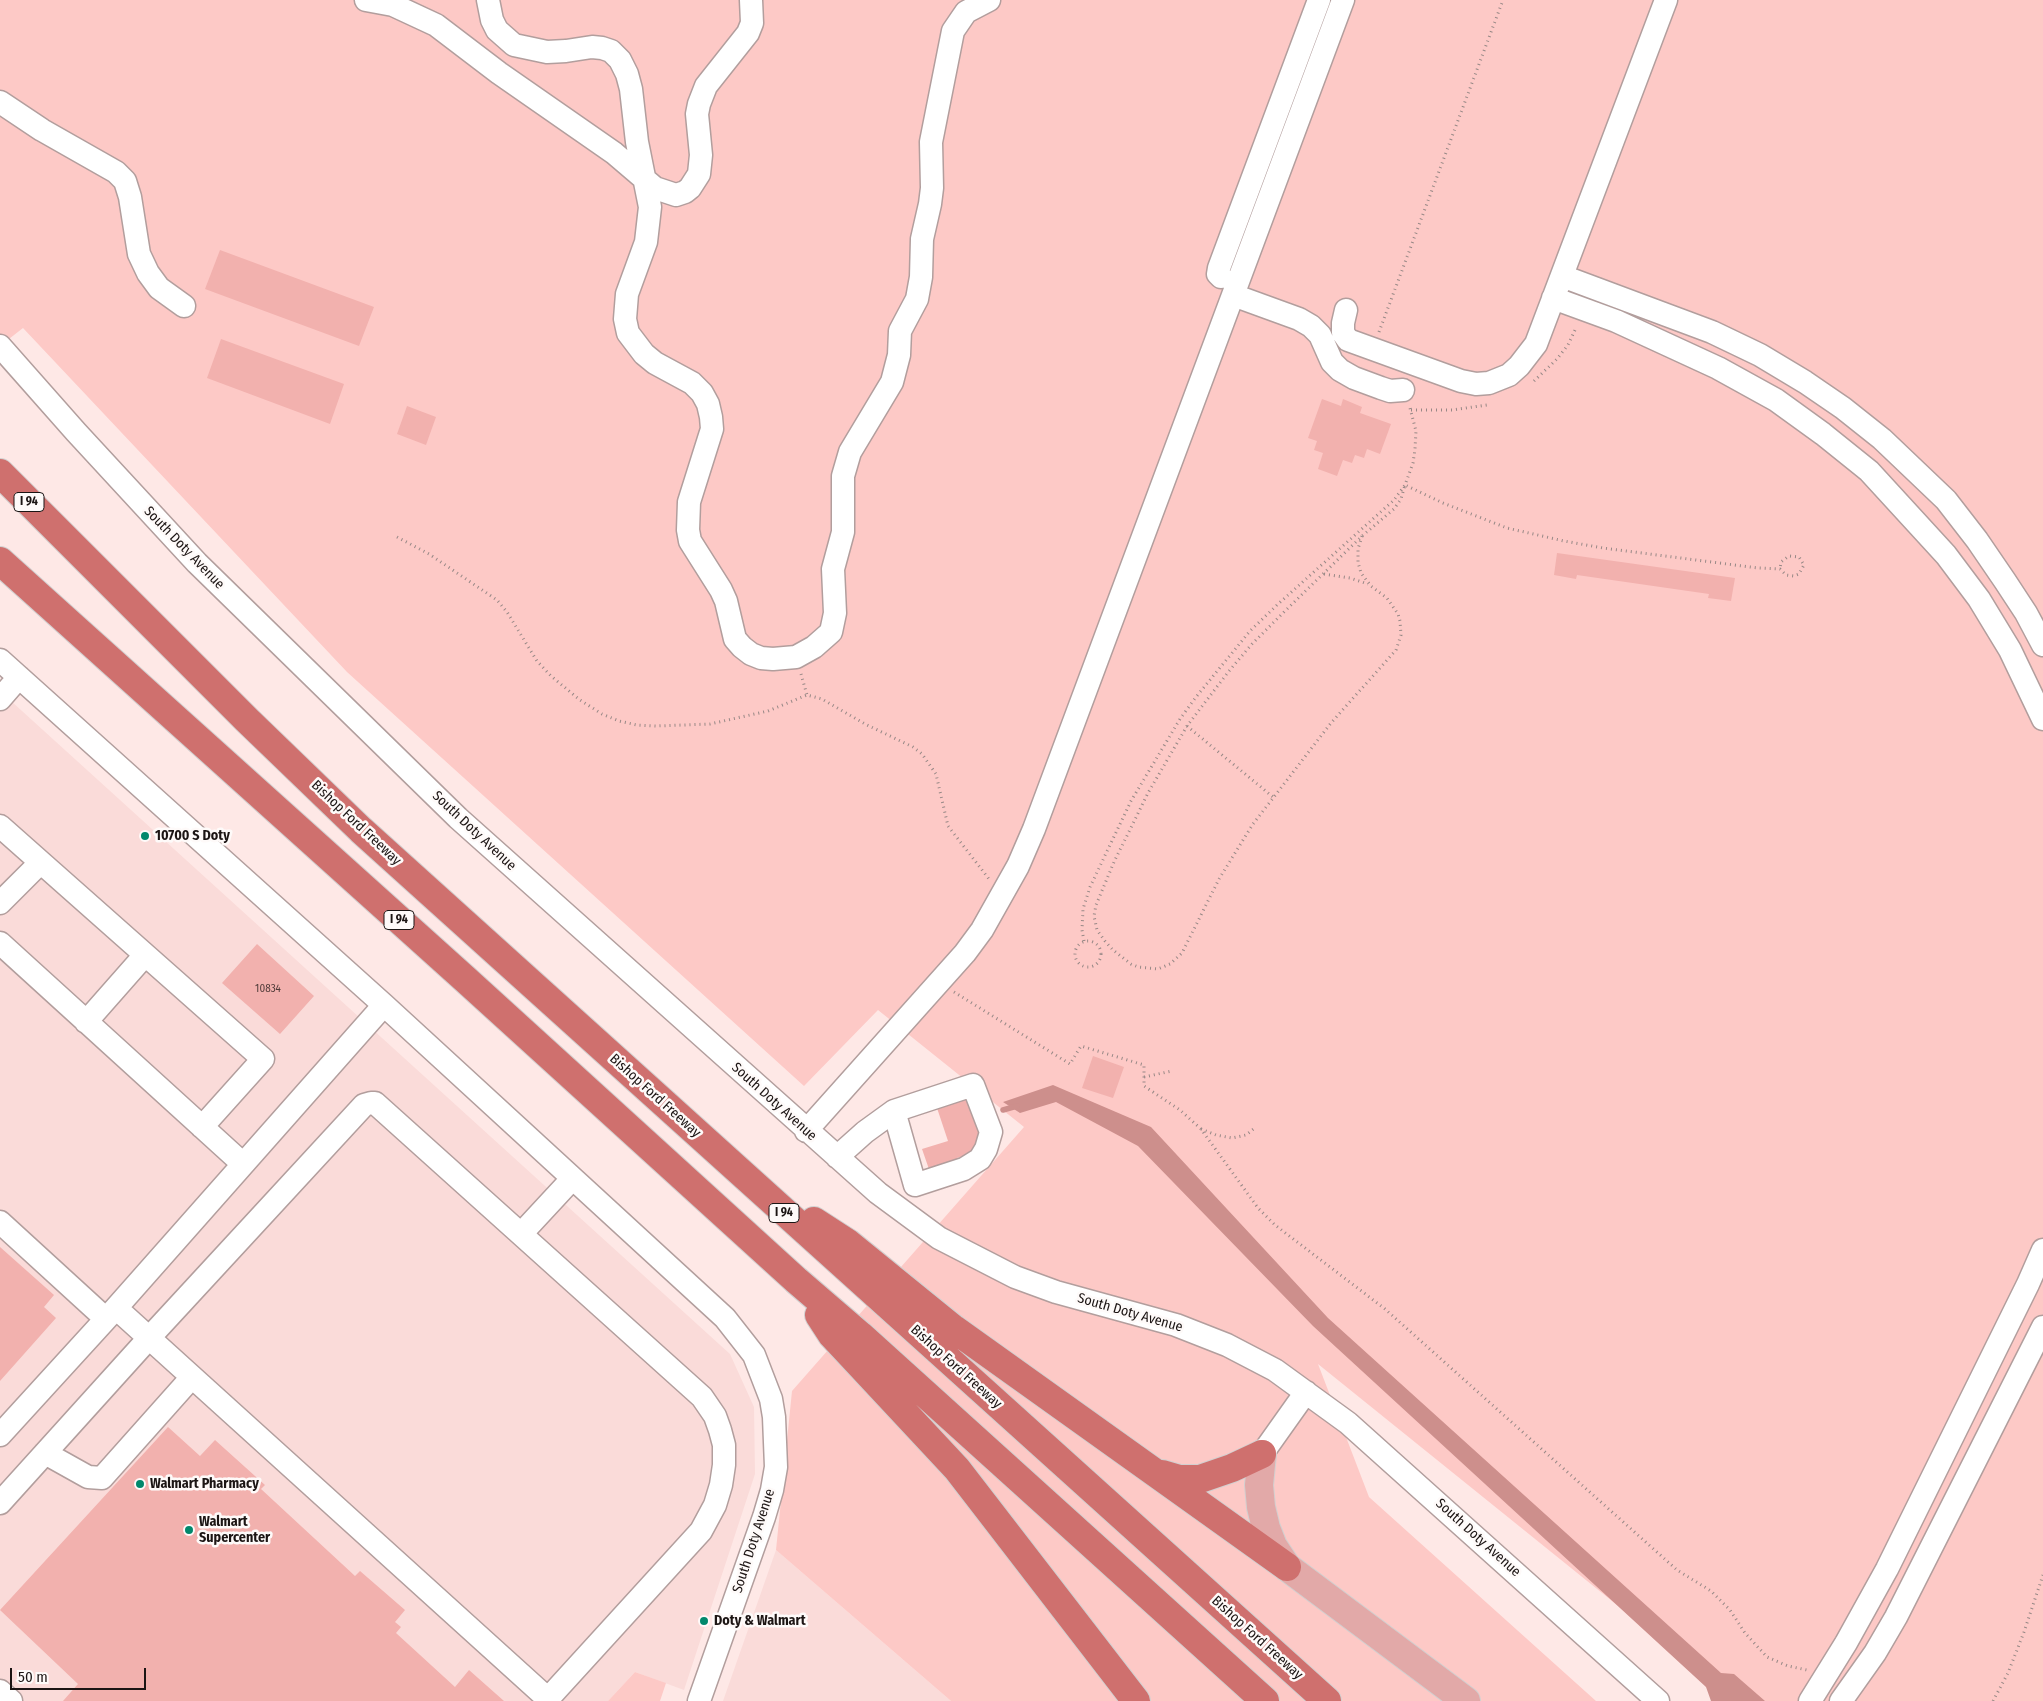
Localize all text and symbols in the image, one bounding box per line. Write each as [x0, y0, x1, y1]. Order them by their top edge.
road number: I 94 [14, 492, 44, 512]
street label: South Doty Avenue [140, 503, 228, 593]
street label: Bishop Ford Freeway [308, 777, 404, 869]
street label: South Doty Avenue [429, 788, 519, 874]
place label: 10700 S Doty [155, 828, 230, 844]
marker: 10700 S Doty [139, 830, 151, 842]
road number: I 94 [384, 910, 414, 930]
house number: 10834 [255, 982, 281, 996]
street label: Bishop Ford Freeway [606, 1051, 704, 1141]
street label: South Doty Avenue [728, 1059, 820, 1145]
road number: I 94 [769, 1204, 799, 1222]
street label: South Doty Avenue [1076, 1290, 1184, 1336]
street label: Bishop Ford Freeway [907, 1322, 1005, 1412]
place label: Walmart Pharmacy [150, 1476, 259, 1492]
marker: Walmart Pharmacy [134, 1478, 146, 1490]
street label: South Doty Avenue [729, 1487, 779, 1595]
street label: South Doty Avenue [1432, 1495, 1524, 1581]
place label: Walmart Supercenter [199, 1514, 270, 1546]
marker: Walmart Supercenter [183, 1524, 195, 1536]
street label: Bishop Ford Freeway [1208, 1593, 1306, 1683]
place label: Doty & Walmart [714, 1613, 806, 1629]
marker: Doty & Walmart [698, 1615, 710, 1627]
scale bar [12, 1658, 149, 1690]
text: 50 m [18, 1668, 48, 1686]

